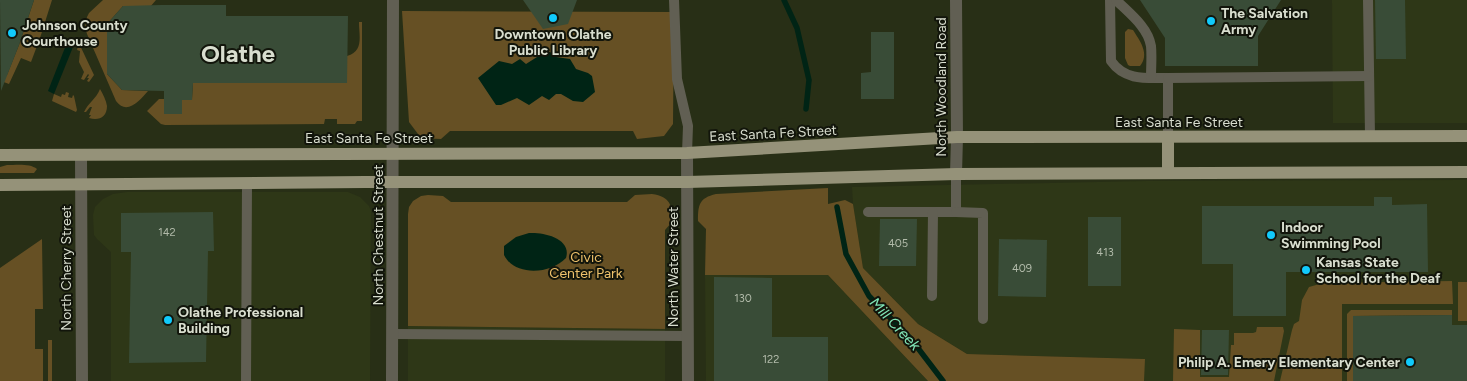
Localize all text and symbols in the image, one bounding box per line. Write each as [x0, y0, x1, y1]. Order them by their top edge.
place label: The Salvation Army [1221, 5, 1308, 38]
marker: Downtown Olathe Public Library [547, 12, 559, 24]
marker: The Salvation Army [1205, 15, 1217, 27]
place label: Johnson County Courthouse [22, 17, 129, 50]
street label: North Woodland Road [933, 17, 950, 157]
place label: Downtown Olathe Public Library [495, 26, 612, 59]
marker: Johnson County Courthouse [6, 27, 18, 39]
district label: Olathe [201, 39, 275, 68]
street label: East Santa Fe Street [1115, 114, 1243, 131]
street label: East Santa Fe Street [709, 122, 837, 145]
street label: East Santa Fe Street [305, 130, 433, 147]
street label: North Chestnut Street [370, 164, 387, 306]
street label: North Cherry Street [58, 205, 75, 331]
street label: North Water Street [665, 207, 682, 327]
place label: Indoor Swimming Pool [1281, 219, 1381, 252]
house number: 142 [158, 226, 176, 239]
marker: Indoor Swimming Pool [1265, 229, 1277, 241]
house number: 405 [888, 237, 908, 250]
house number: 413 [1096, 246, 1114, 259]
park label: Civic Center Park [549, 249, 623, 282]
place label: Kansas State School for the Deaf [1316, 254, 1441, 287]
house number: 409 [1012, 262, 1032, 275]
marker: Kansas State School for the Deaf [1300, 264, 1312, 276]
house number: 130 [734, 292, 752, 305]
water label: Mill Creek [866, 294, 925, 355]
place label: Olathe Professional Building [178, 304, 303, 337]
marker: Olathe Professional Building [162, 314, 174, 326]
house number: 122 [763, 353, 779, 366]
place label: Philip A. Emery Elementary Center [1178, 354, 1401, 371]
marker: Philip A. Emery Elementary Center [1404, 356, 1416, 368]

